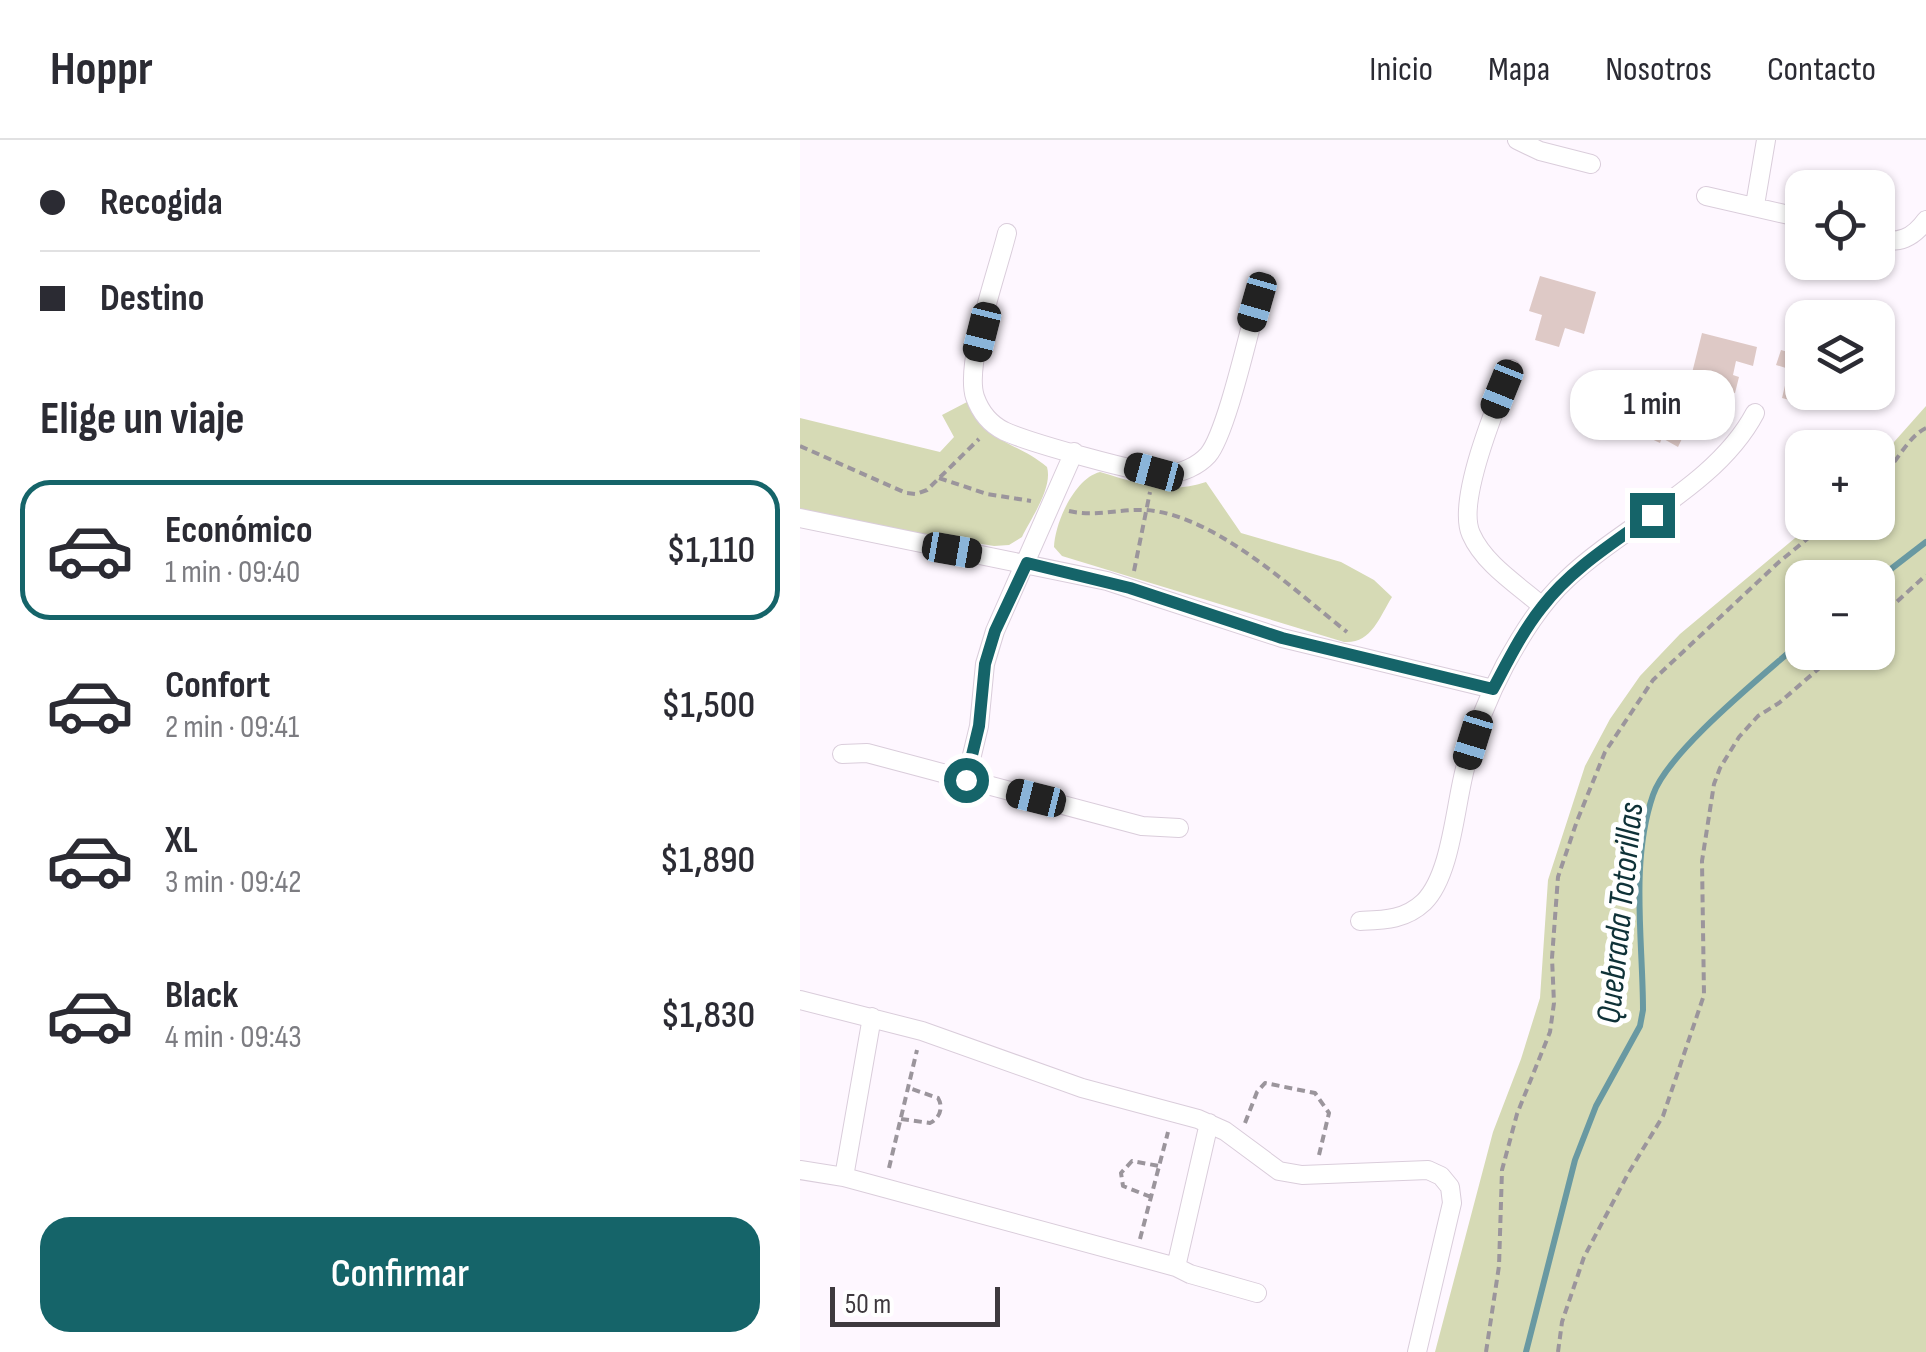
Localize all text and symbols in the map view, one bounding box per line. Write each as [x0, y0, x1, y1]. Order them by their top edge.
text: Hoppr [50, 41, 153, 98]
text: Inicio [1369, 48, 1433, 91]
text: Mapa [1488, 48, 1550, 91]
text: Nosotros [1605, 48, 1712, 91]
text: Contacto [1767, 48, 1876, 91]
map controls [1785, 170, 1895, 670]
button: locate [1785, 170, 1895, 280]
text: Recogida [100, 180, 223, 225]
car [1234, 269, 1280, 335]
text: Destino [100, 276, 204, 321]
car [960, 299, 1004, 365]
button: layers [1785, 300, 1895, 410]
car [1477, 356, 1527, 422]
callout: 1 min [1570, 370, 1734, 440]
text: 1 min [1623, 385, 1682, 424]
text: Elige un viaje [40, 392, 245, 447]
button: + [1785, 430, 1895, 540]
car [1121, 450, 1187, 494]
route end [1630, 493, 1675, 538]
icon: car [45, 505, 135, 595]
text: Económico [165, 508, 313, 553]
text: $1,110 [666, 528, 755, 573]
car [920, 530, 984, 570]
text: 1 min · 09:40 [165, 553, 300, 592]
button: − [1785, 560, 1895, 670]
icon: car [45, 660, 135, 750]
text: Confort [165, 663, 270, 708]
text: $1,500 [661, 683, 755, 728]
car [1450, 707, 1496, 773]
text: 2 min · 09:41 [165, 708, 299, 747]
route start [944, 758, 989, 803]
car [1003, 776, 1069, 820]
water label: Quebrada Totorillas [1587, 800, 1654, 1026]
icon: car [45, 815, 135, 905]
text: XL [165, 818, 198, 863]
text: $1,890 [660, 838, 755, 883]
text: 3 min · 09:42 [165, 863, 301, 902]
icon: car [45, 970, 135, 1060]
text: Black [165, 973, 238, 1018]
text: $1,830 [661, 993, 755, 1038]
text: 4 min · 09:43 [165, 1018, 302, 1057]
button: Confirmar [40, 1217, 760, 1332]
scale bar [830, 1282, 1000, 1326]
text: 50 m [845, 1288, 891, 1321]

